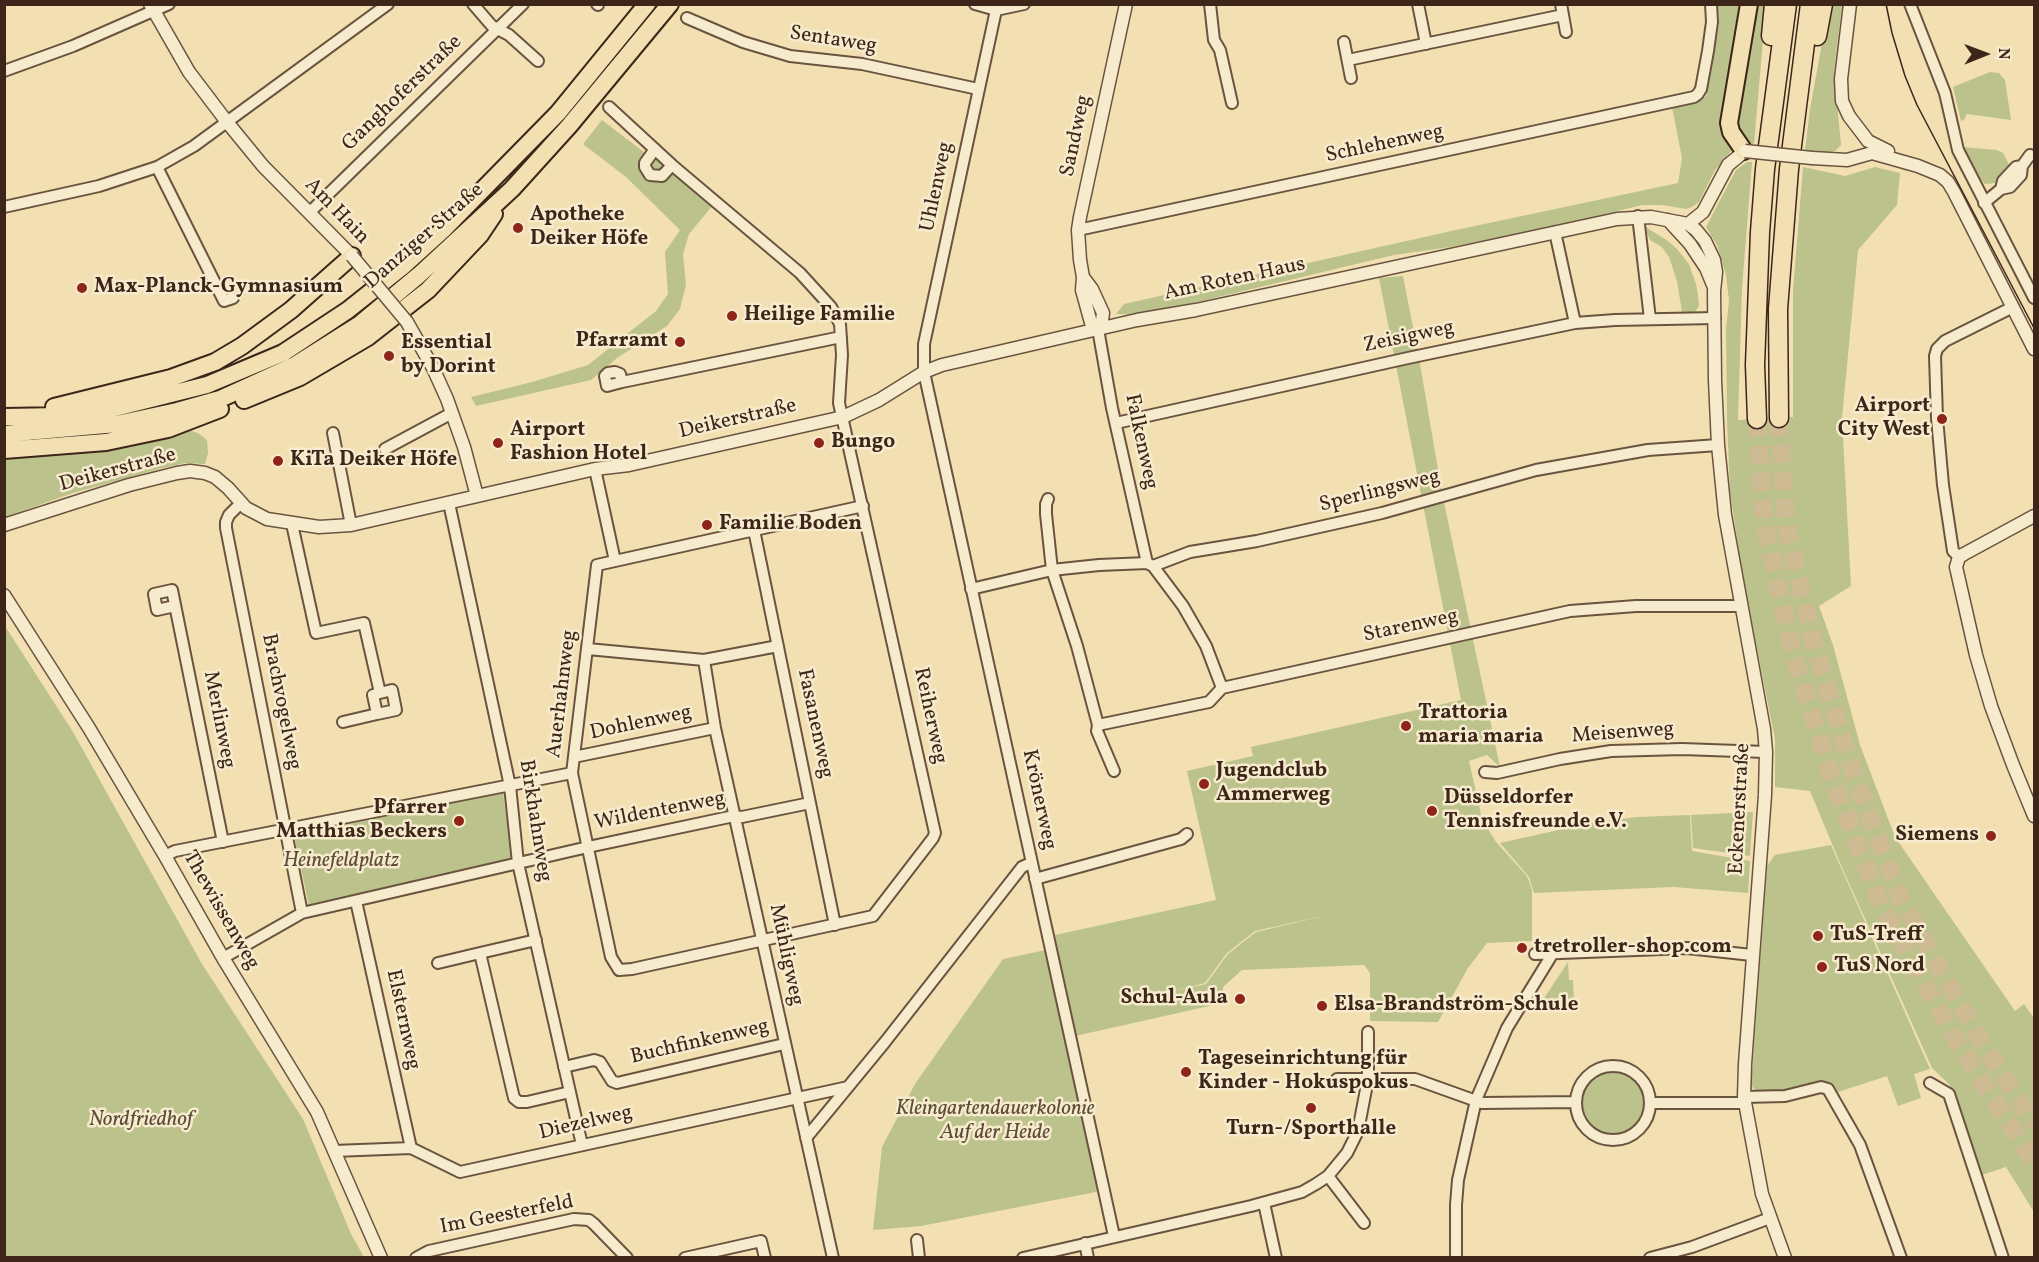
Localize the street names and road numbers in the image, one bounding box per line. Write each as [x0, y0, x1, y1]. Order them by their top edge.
street label: Sentaweg [788, 22, 878, 60]
street label: Ganghoferstraße [338, 30, 468, 158]
street label: Sandweg [1056, 93, 1098, 179]
street label: Schlehenweg [1324, 120, 1446, 170]
street label: Uhlenweg [916, 140, 960, 234]
street label: Am Hain [298, 174, 374, 250]
street label: Danziger Straße [360, 178, 490, 296]
street label: Am Roten Haus [1162, 253, 1308, 307]
street label: Zeisigweg [1361, 316, 1457, 360]
street label: Falkenweg [1118, 392, 1162, 492]
street label: Deikerstraße [677, 394, 799, 446]
street label: Deikerstraße [57, 443, 179, 499]
street label: Sperlingsweg [1317, 465, 1443, 519]
street label: Starenweg [1361, 605, 1461, 649]
street label: Auerhahnweg [543, 629, 583, 759]
street label: Brachvogelweg [254, 632, 306, 772]
street label: Reiherweg [906, 665, 952, 767]
street label: Fasanenweg [790, 667, 838, 781]
street label: Merlinweg [196, 669, 240, 771]
street label: Dohlenweg [588, 701, 694, 747]
street label: Meisenweg [1571, 718, 1675, 750]
street label: Eckenerstraße [1725, 742, 1757, 876]
street label: Krönerweg [1015, 747, 1061, 853]
street label: Birkhahnweg [512, 758, 556, 884]
street label: Wildentenweg [592, 787, 728, 837]
street label: Thewissenweg [176, 847, 264, 975]
street label: Mühligweg [762, 902, 808, 1008]
street label: Elsternweg [379, 967, 425, 1073]
street label: Buchfinkenweg [628, 1015, 772, 1071]
street label: Diezelweg [537, 1101, 635, 1147]
street label: Im Geesterfeld [438, 1191, 576, 1241]

